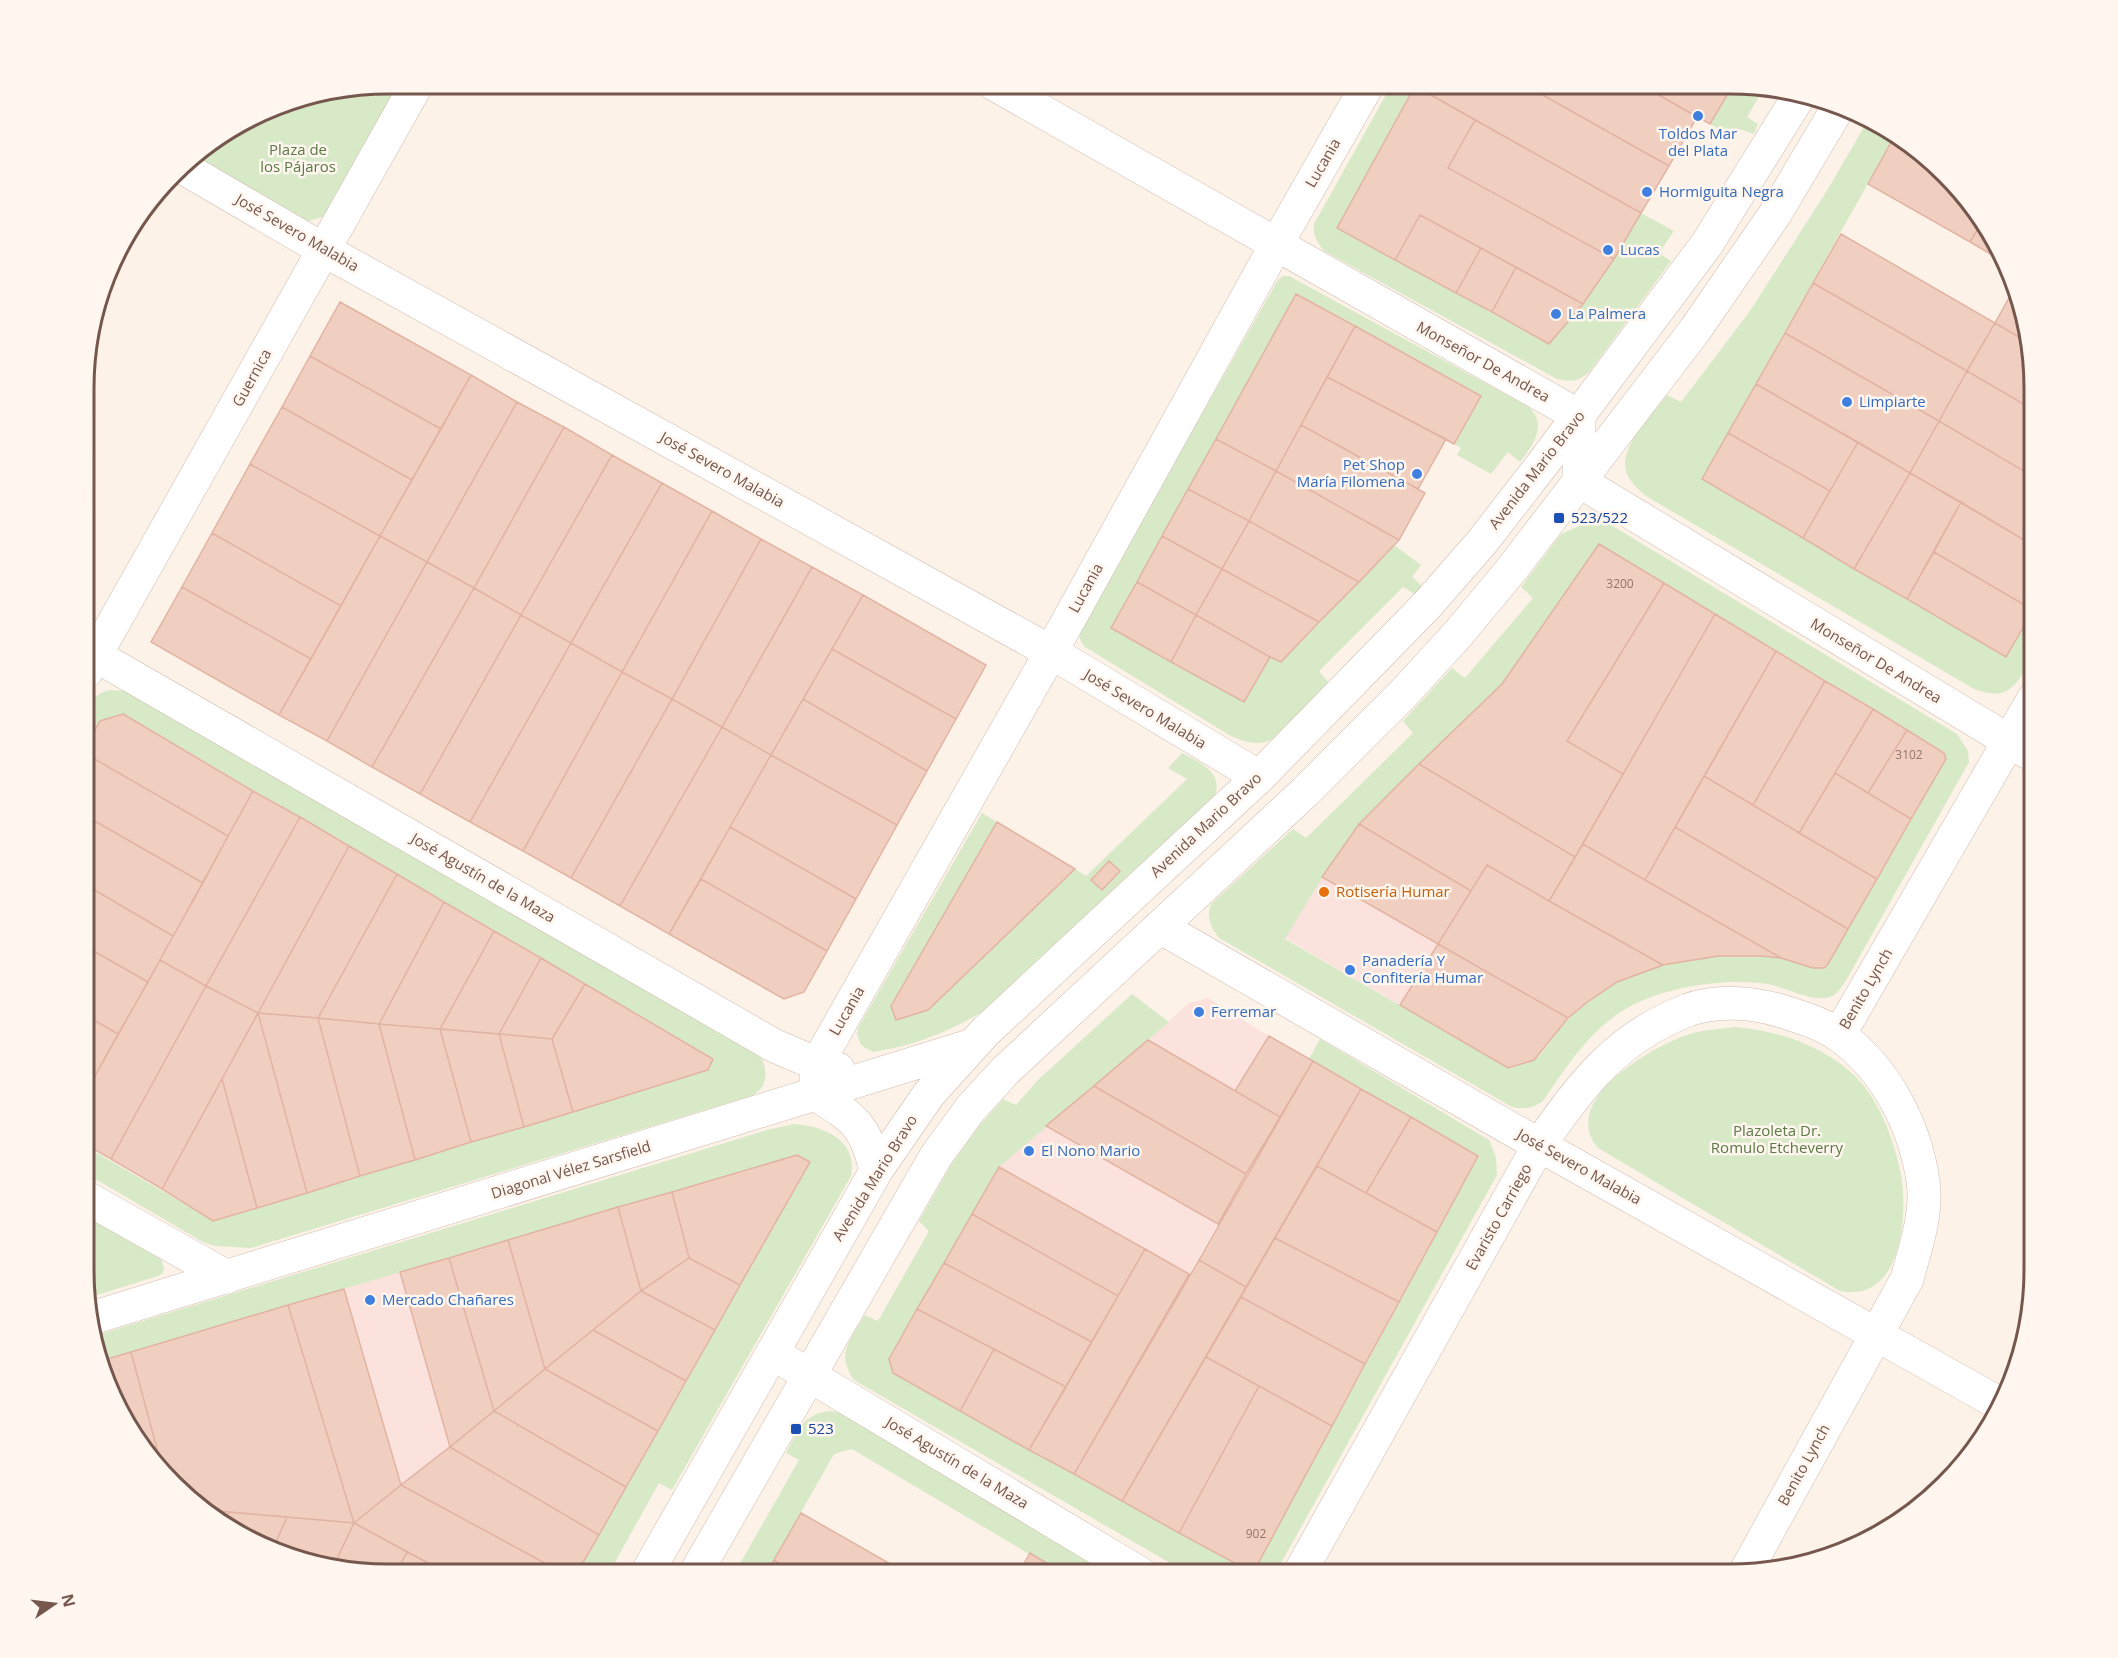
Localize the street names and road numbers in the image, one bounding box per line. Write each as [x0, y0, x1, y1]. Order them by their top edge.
street label: Lucania [1300, 134, 1344, 191]
street label: José Severo Malabia [230, 188, 363, 276]
street label: Monseñor De Andrea [1413, 316, 1554, 406]
street label: Guernica [227, 345, 275, 410]
street label: Avenida Mario Bravo [1484, 406, 1589, 533]
street label: José Severo Malabia [655, 426, 788, 512]
street label: Lucania [1063, 559, 1107, 616]
street label: Monseñor De Andrea [1807, 613, 1946, 707]
street label: José Severo Malabia [1079, 663, 1210, 753]
street label: Avenida Mario Bravo [1145, 767, 1265, 881]
street label: José Agustín de la Maza [406, 827, 559, 927]
street label: Benito Lynch [1834, 944, 1896, 1033]
street label: Lucania [824, 982, 868, 1039]
street label: Avenida Mario Bravo [827, 1111, 921, 1244]
street label: José Severo Malabia [1512, 1123, 1645, 1209]
street label: Diagonal Vélez Sarsfield [488, 1135, 653, 1203]
street label: Evaristo Carriego [1461, 1160, 1536, 1273]
street label: José Agustín de la Maza [881, 1410, 1033, 1513]
street label: Benito Lynch [1772, 1420, 1834, 1509]

